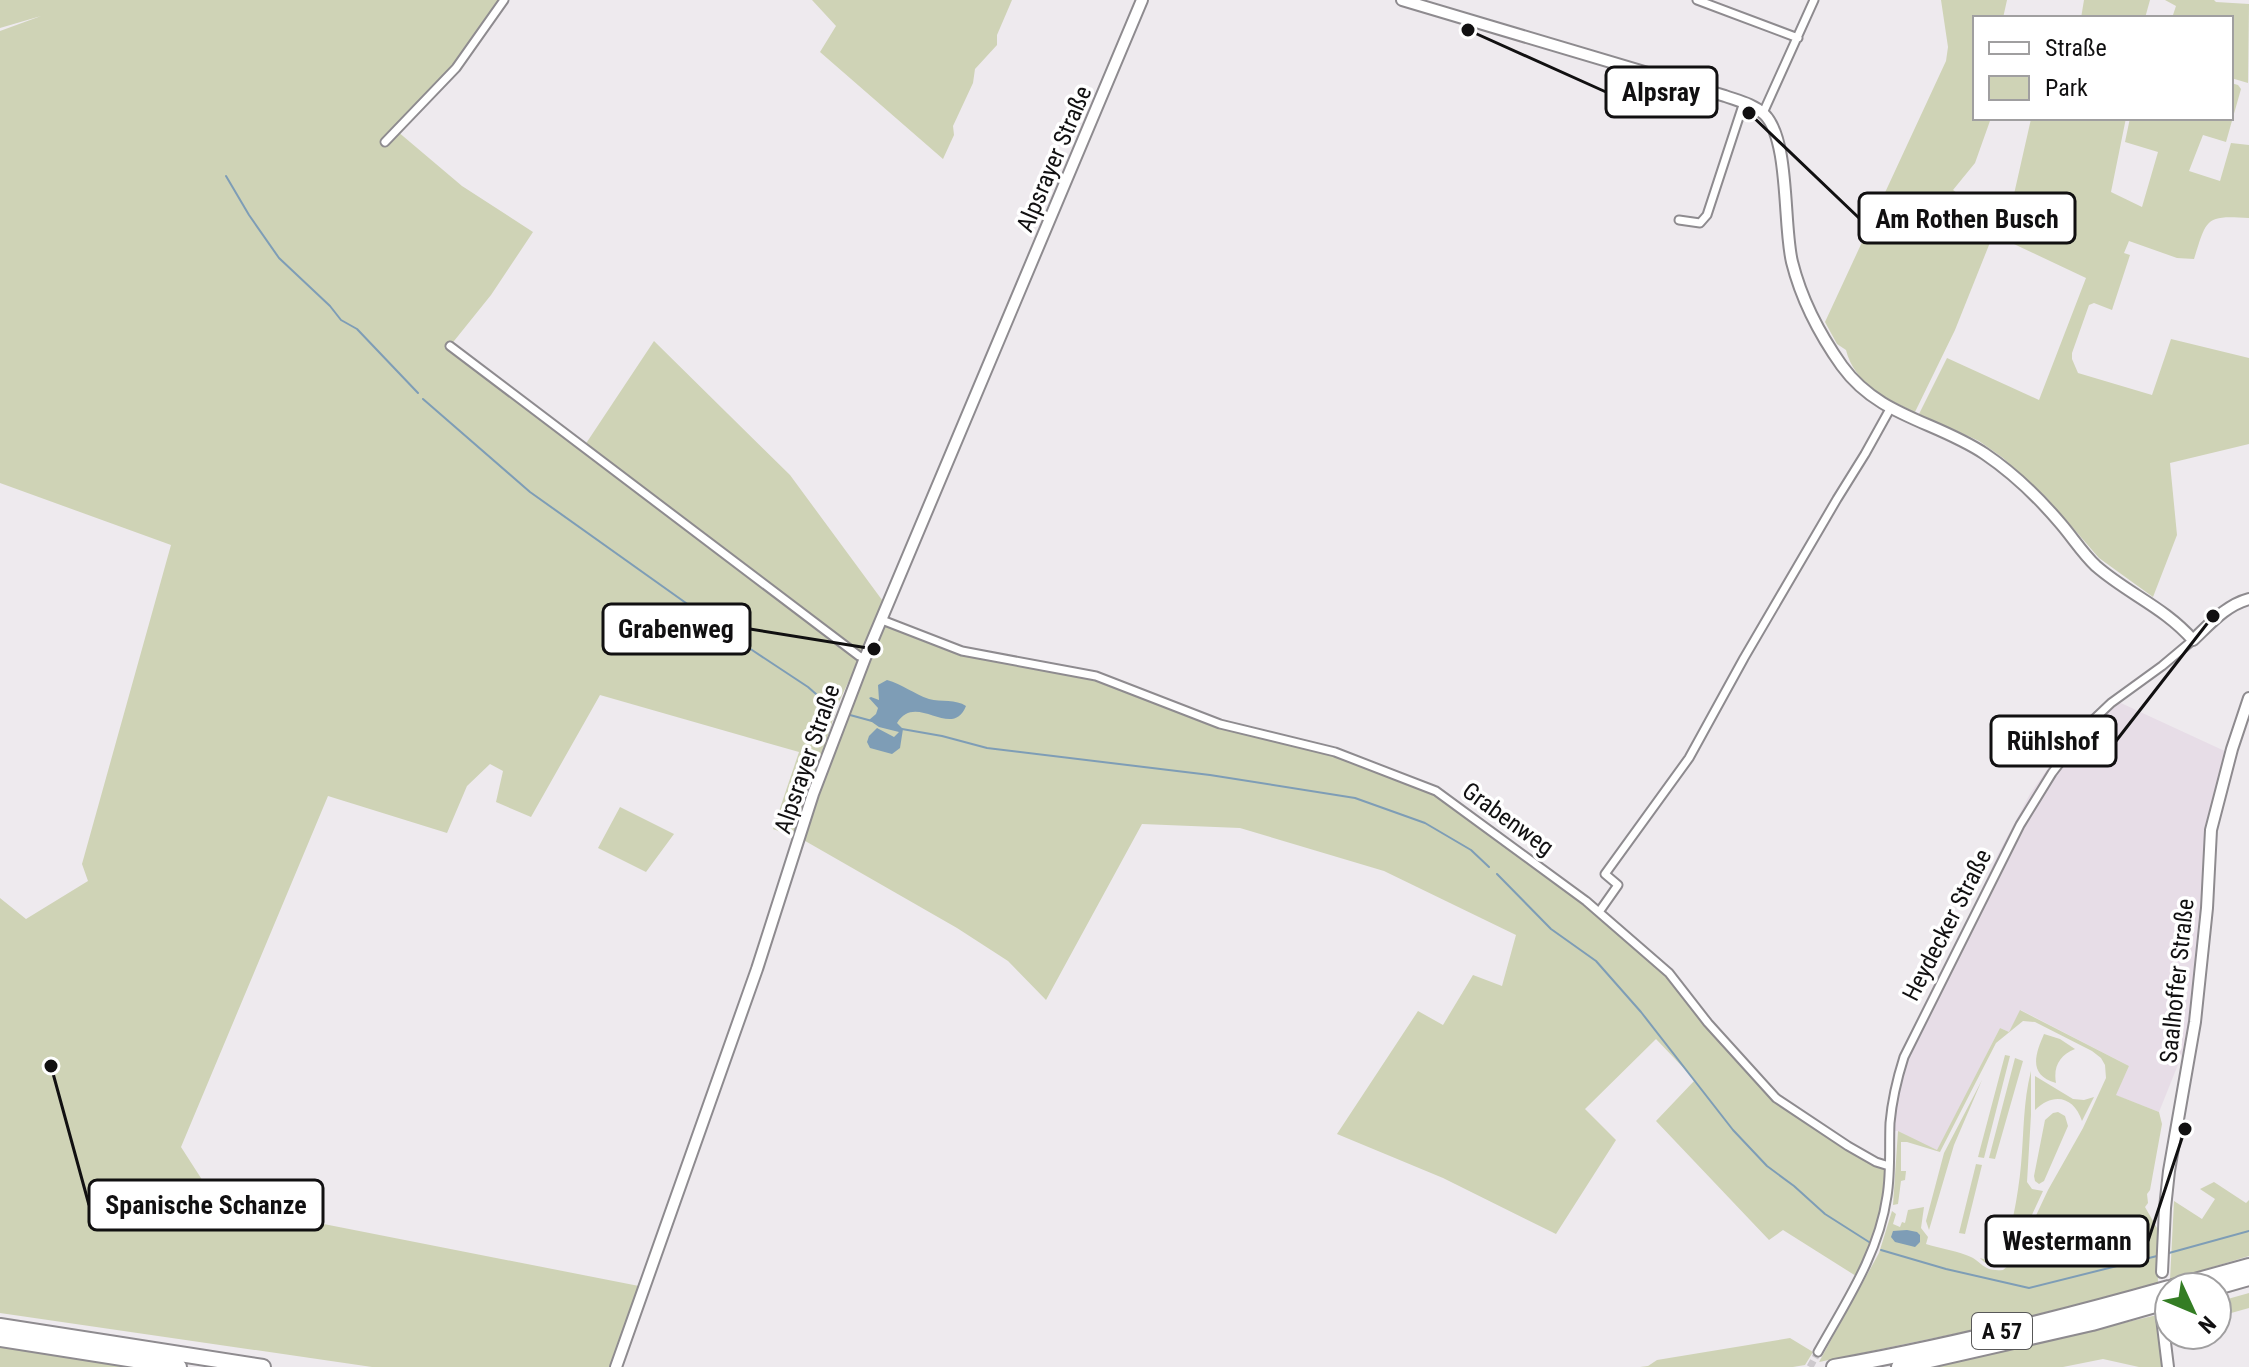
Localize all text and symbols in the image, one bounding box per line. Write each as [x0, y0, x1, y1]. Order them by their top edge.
legend [1973, 16, 2233, 120]
text: Straße [2045, 34, 2107, 62]
callout: Alpsray [1606, 67, 1717, 117]
text: Park [2045, 74, 2088, 102]
text: Alpsray [1622, 77, 1701, 107]
street label: Alpsrayer Straße [1011, 82, 1097, 236]
callout: Am Rothen Busch [1859, 193, 2075, 243]
text: Am Rothen Busch [1875, 204, 2059, 234]
callout: Grabenweg [603, 604, 750, 654]
text: Grabenweg [618, 614, 734, 644]
street label: Alpsrayer Straße [768, 681, 846, 837]
callout: Rühlshof [1991, 716, 2116, 766]
text: Rühlshof [2007, 726, 2100, 756]
street label: Grabenweg [1457, 777, 1559, 861]
street label: Heydecker Straße [1897, 845, 1997, 1005]
street label: Saalhoffer Straße [2154, 897, 2200, 1065]
callout: Spanische Schanze [89, 1180, 323, 1230]
text: Spanische Schanze [105, 1190, 307, 1220]
callout: Westermann [1986, 1216, 2148, 1266]
text: Westermann [2002, 1226, 2132, 1256]
north arrow [2153, 1271, 2233, 1351]
text: N [2193, 1311, 2221, 1338]
road number: A 57 [1972, 1313, 2032, 1349]

